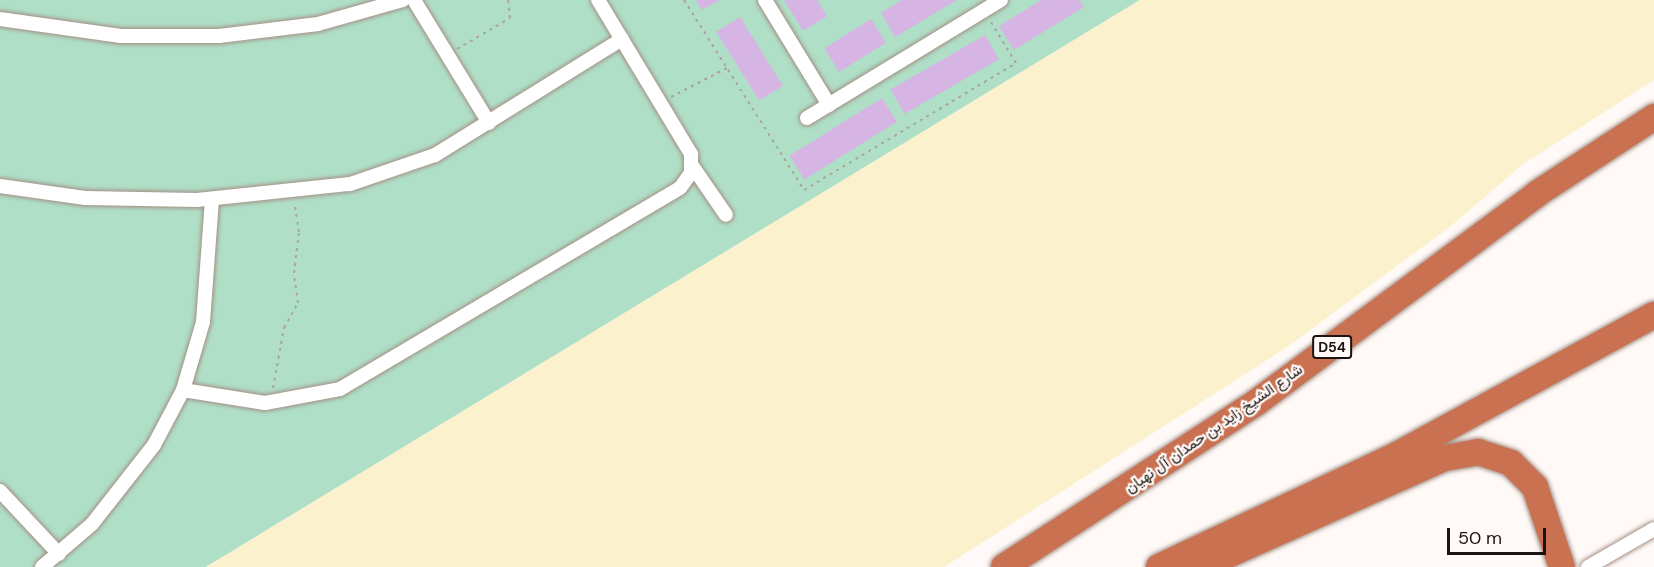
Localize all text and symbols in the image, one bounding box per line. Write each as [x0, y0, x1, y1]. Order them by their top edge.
road number: D54 [1311, 336, 1353, 358]
street label: شارع الشيخ زايد بن حمدان آل نهيان [1122, 361, 1306, 497]
scale bar [1450, 516, 1549, 554]
text: 50 m [1458, 526, 1502, 550]

